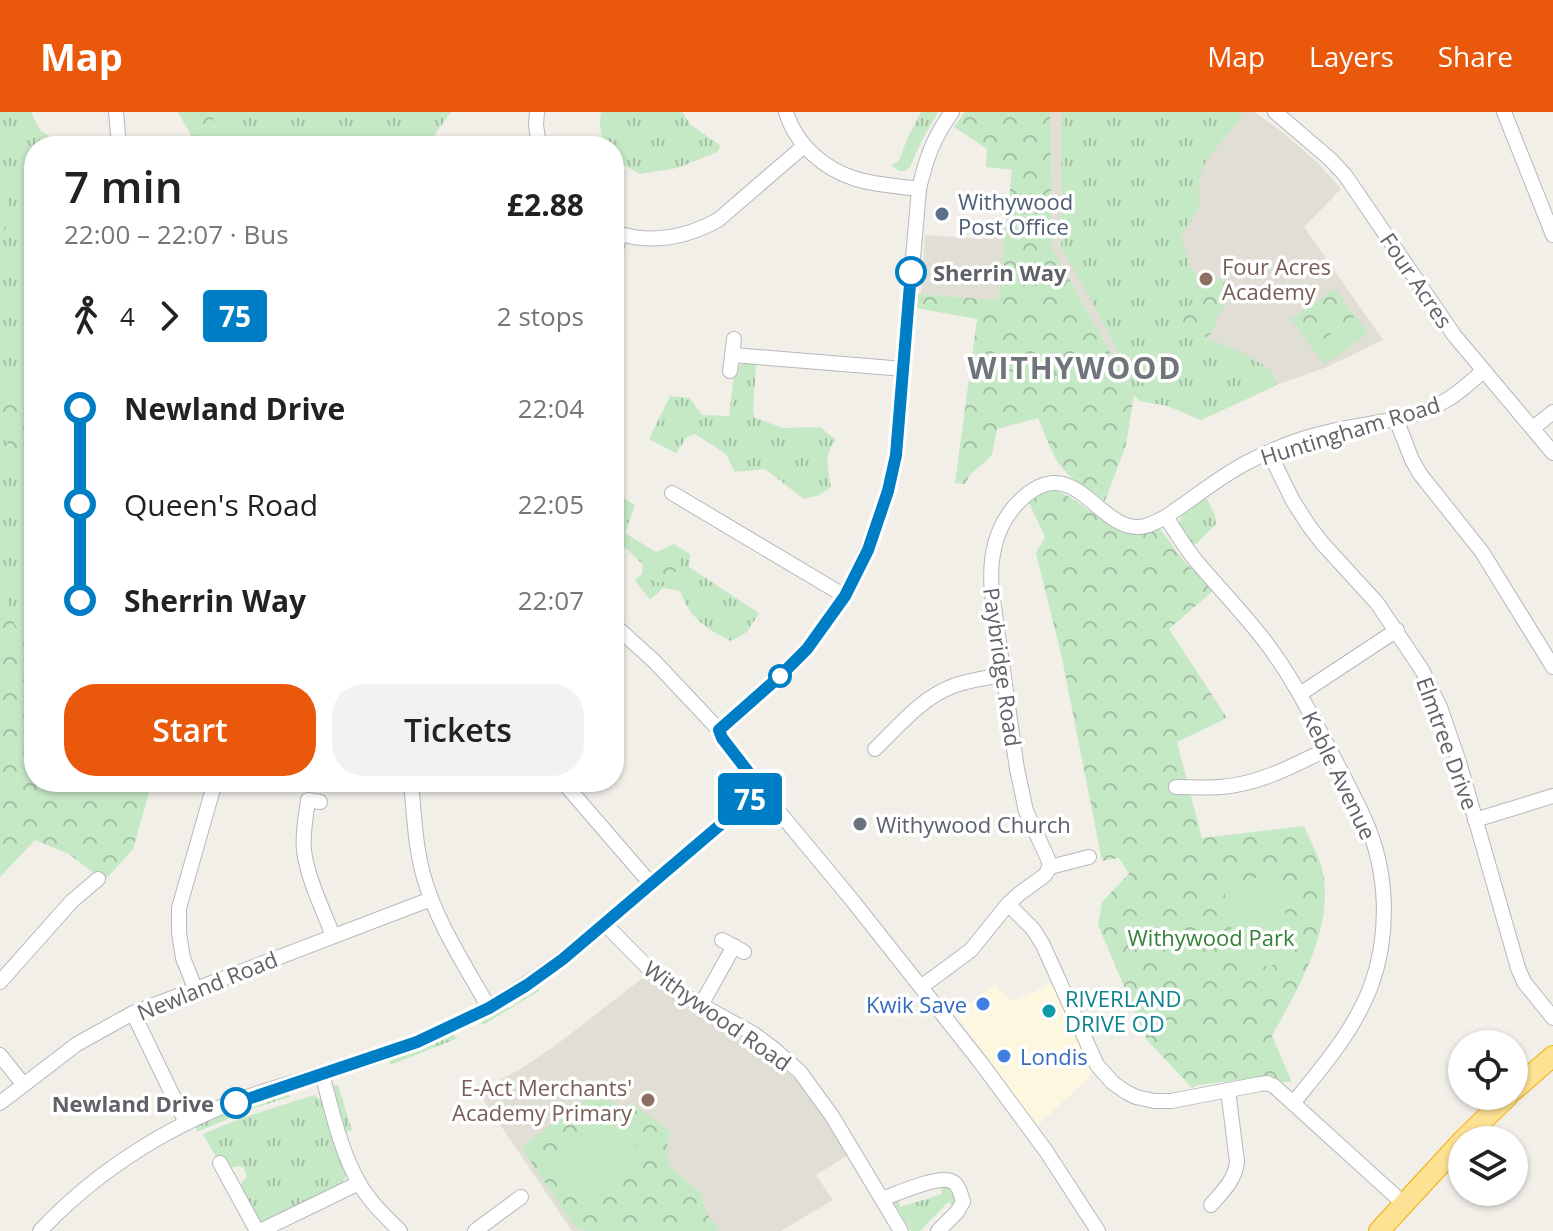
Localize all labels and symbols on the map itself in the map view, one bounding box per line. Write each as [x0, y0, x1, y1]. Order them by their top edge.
place label: Withywood Post Office [958, 186, 1073, 241]
marker: Withywood Post Office [933, 205, 951, 223]
street label: Four Acres [1374, 226, 1460, 334]
place label: Four Acres Academy [1222, 251, 1331, 306]
marker: Sherrin Way [896, 257, 926, 287]
place label: Sherrin Way [933, 257, 1067, 287]
marker: Four Acres Academy [1197, 270, 1215, 288]
district label: WITHYWOOD [968, 347, 1182, 388]
street label: Huntingham Road [1257, 388, 1443, 472]
street label: Paybridge Road [977, 585, 1029, 749]
unlabelled marker [769, 665, 791, 687]
street label: Elmtree Drive [1410, 672, 1486, 814]
street label: Keble Avenue [1296, 706, 1384, 844]
line badge: 75 [714, 773, 786, 825]
place label: Withywood Church [876, 809, 1071, 839]
marker: Withywood Church [851, 815, 869, 833]
park label: Withywood Park [1128, 922, 1295, 952]
street label: Newland Road [132, 943, 282, 1027]
street label: Withywood Road [638, 953, 798, 1077]
place label: RIVERLAND DRIVE OD [1065, 983, 1182, 1038]
place label: Kwik Save [866, 989, 967, 1019]
marker: Kwik Save [974, 995, 992, 1013]
marker: RIVERLAND DRIVE OD [1040, 1002, 1058, 1020]
place label: Londis [1020, 1041, 1088, 1071]
marker: Londis [995, 1047, 1013, 1065]
place label: E-Act Merchants' Academy Primary [452, 1072, 633, 1127]
place label: Newland Drive [52, 1088, 214, 1118]
marker: Newland Drive [221, 1088, 251, 1118]
marker: E-Act Merchants' Academy Primary [639, 1091, 657, 1109]

